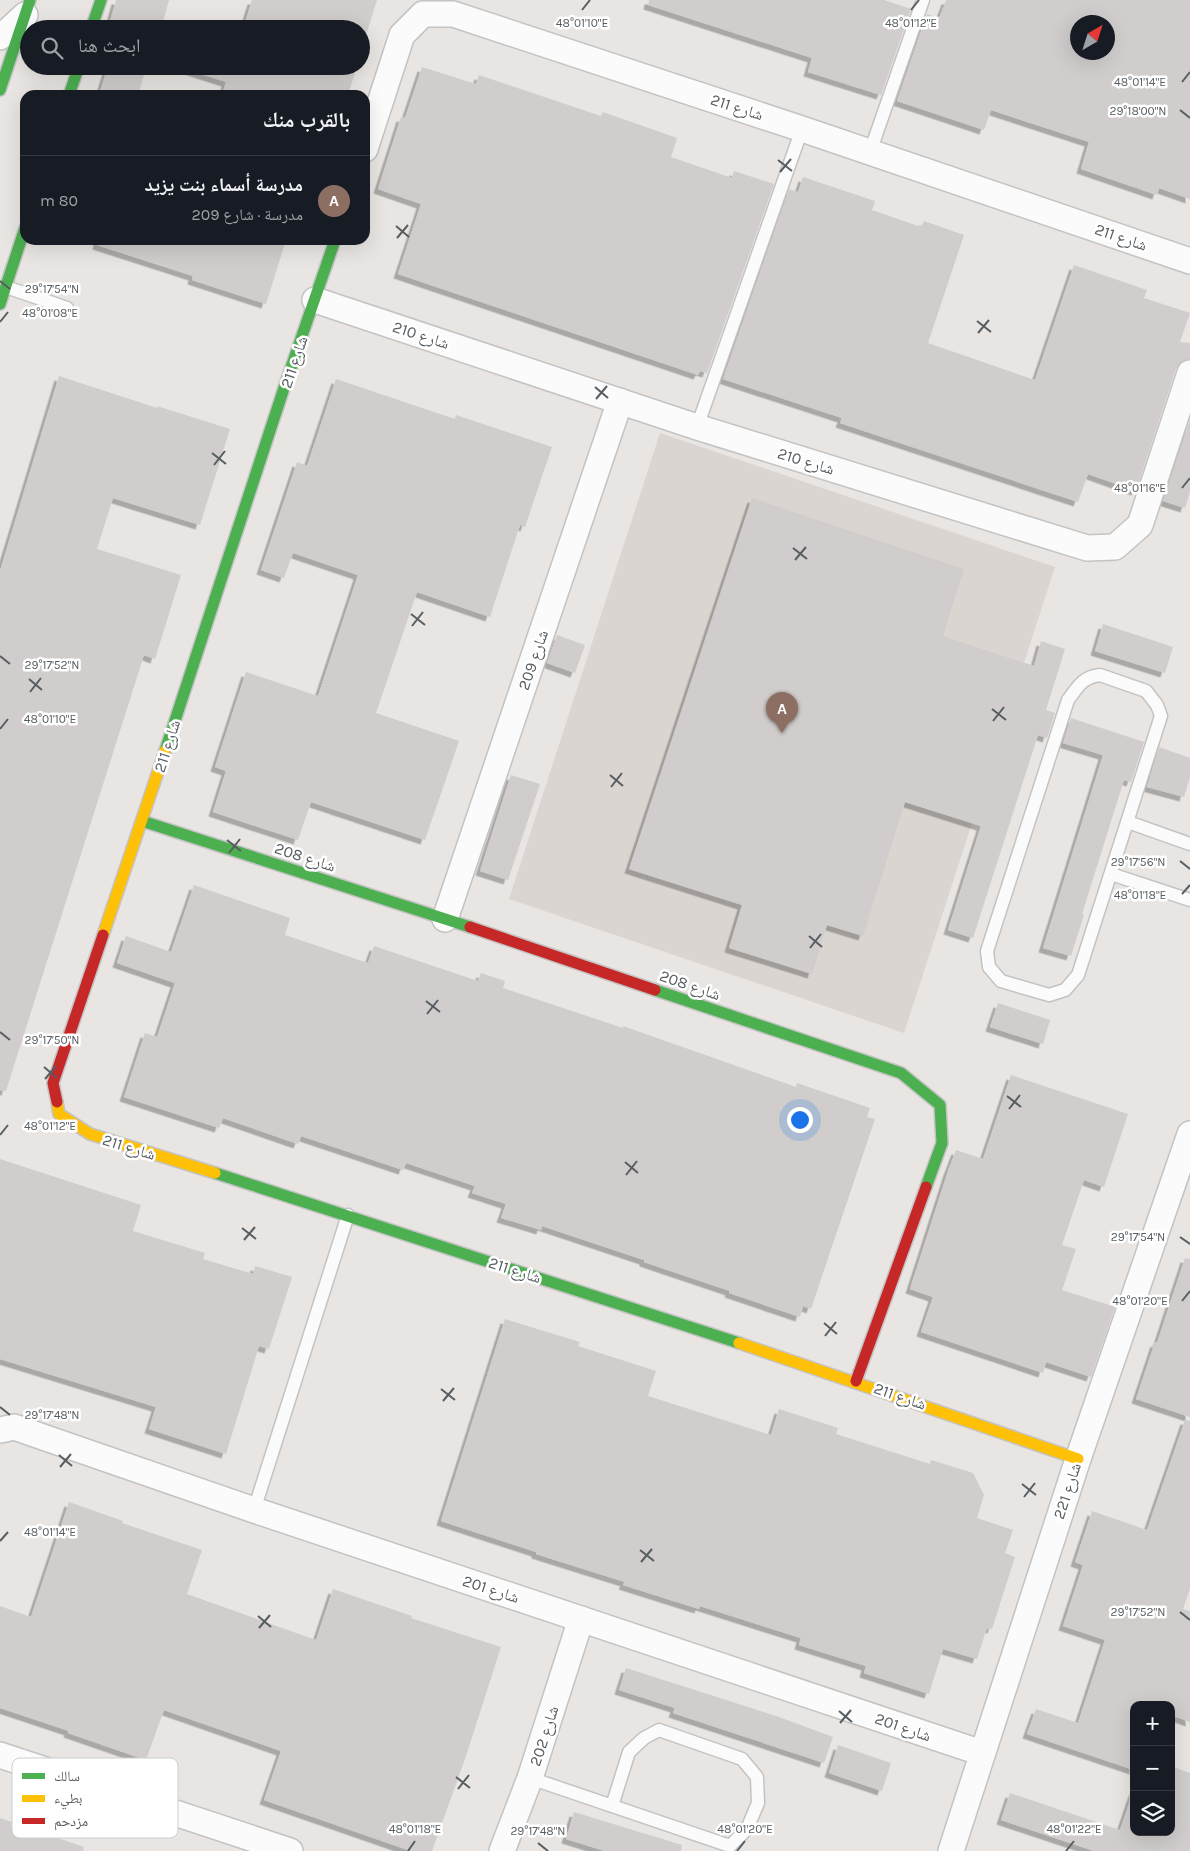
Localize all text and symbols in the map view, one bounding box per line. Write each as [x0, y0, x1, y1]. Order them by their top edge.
north arrow [1070, 15, 1115, 60]
text: 48°01'10"E [556, 16, 608, 30]
text: 48°01'12"E [885, 16, 937, 30]
search box [20, 20, 370, 75]
icon: search [38, 34, 66, 62]
text: ابحث هنا [78, 35, 140, 57]
text: 48°01'14"E [1114, 75, 1166, 89]
street label: شارع 211 [708, 90, 766, 125]
text: 29°18'00"N [1109, 104, 1167, 118]
text: بالقرب منك [263, 108, 350, 132]
text: مدرسة أسماء بنت يزيد [144, 174, 303, 196]
text: 80 m [40, 191, 78, 210]
text: A [329, 191, 339, 210]
text: مدرسة · شارع 209 [191, 205, 303, 224]
street label: شارع 211 [1092, 219, 1150, 256]
text: 29°17'54"N [25, 282, 79, 296]
text: 48°01'08"E [22, 306, 78, 320]
street label: شارع 210 [390, 317, 452, 354]
street label: شارع 211 [276, 333, 313, 391]
street label: شارع 210 [775, 443, 837, 480]
text: 48°01'16"E [1114, 481, 1166, 495]
street label: شارع 209 [514, 627, 553, 693]
text: 29°17'52"N [25, 658, 79, 672]
pin: A [766, 692, 798, 733]
text: 48°01'10"E [24, 712, 76, 726]
street label: شارع 211 [150, 717, 185, 775]
street label: شارع 208 [272, 838, 338, 877]
text: 29°17'56"N [1111, 855, 1165, 869]
text: 48°01'18"E [1114, 888, 1166, 902]
street label: شارع 208 [657, 966, 723, 1005]
text: 29°17'50"N [25, 1033, 80, 1047]
your location [787, 1107, 813, 1133]
text: 48°01'12"E [24, 1119, 76, 1133]
street label: شارع 211 [100, 1130, 158, 1165]
text: 29°17'54"N [1111, 1230, 1165, 1244]
street label: شارع 211 [486, 1253, 544, 1288]
text: 48°01'20"E [1112, 1294, 1168, 1308]
street label: شارع 211 [871, 1378, 929, 1415]
text: 29°17'48"N [24, 1408, 80, 1422]
street label: شارع 221 [1049, 1460, 1086, 1522]
text: 48°01'14"E [24, 1525, 76, 1539]
street label: شارع 201 [460, 1571, 522, 1608]
text: 29°17'52"N [1111, 1605, 1165, 1619]
map controls [1130, 1701, 1175, 1836]
button: + [1130, 1701, 1175, 1746]
street label: شارع 202 [525, 1703, 564, 1769]
street label: شارع 201 [872, 1709, 934, 1746]
button: − [1130, 1746, 1175, 1791]
legend [12, 1758, 178, 1838]
text: سالك [54, 1768, 80, 1785]
text: بطيء [54, 1790, 83, 1810]
button: layers [1130, 1791, 1175, 1836]
text: مزدحم [54, 1813, 88, 1831]
text: 48°01'18"E [389, 1822, 441, 1836]
text: 48°01'20"E [717, 1822, 773, 1836]
text: 48°01'22"E [1046, 1822, 1102, 1836]
text: 29°17'48"N [510, 1824, 566, 1838]

